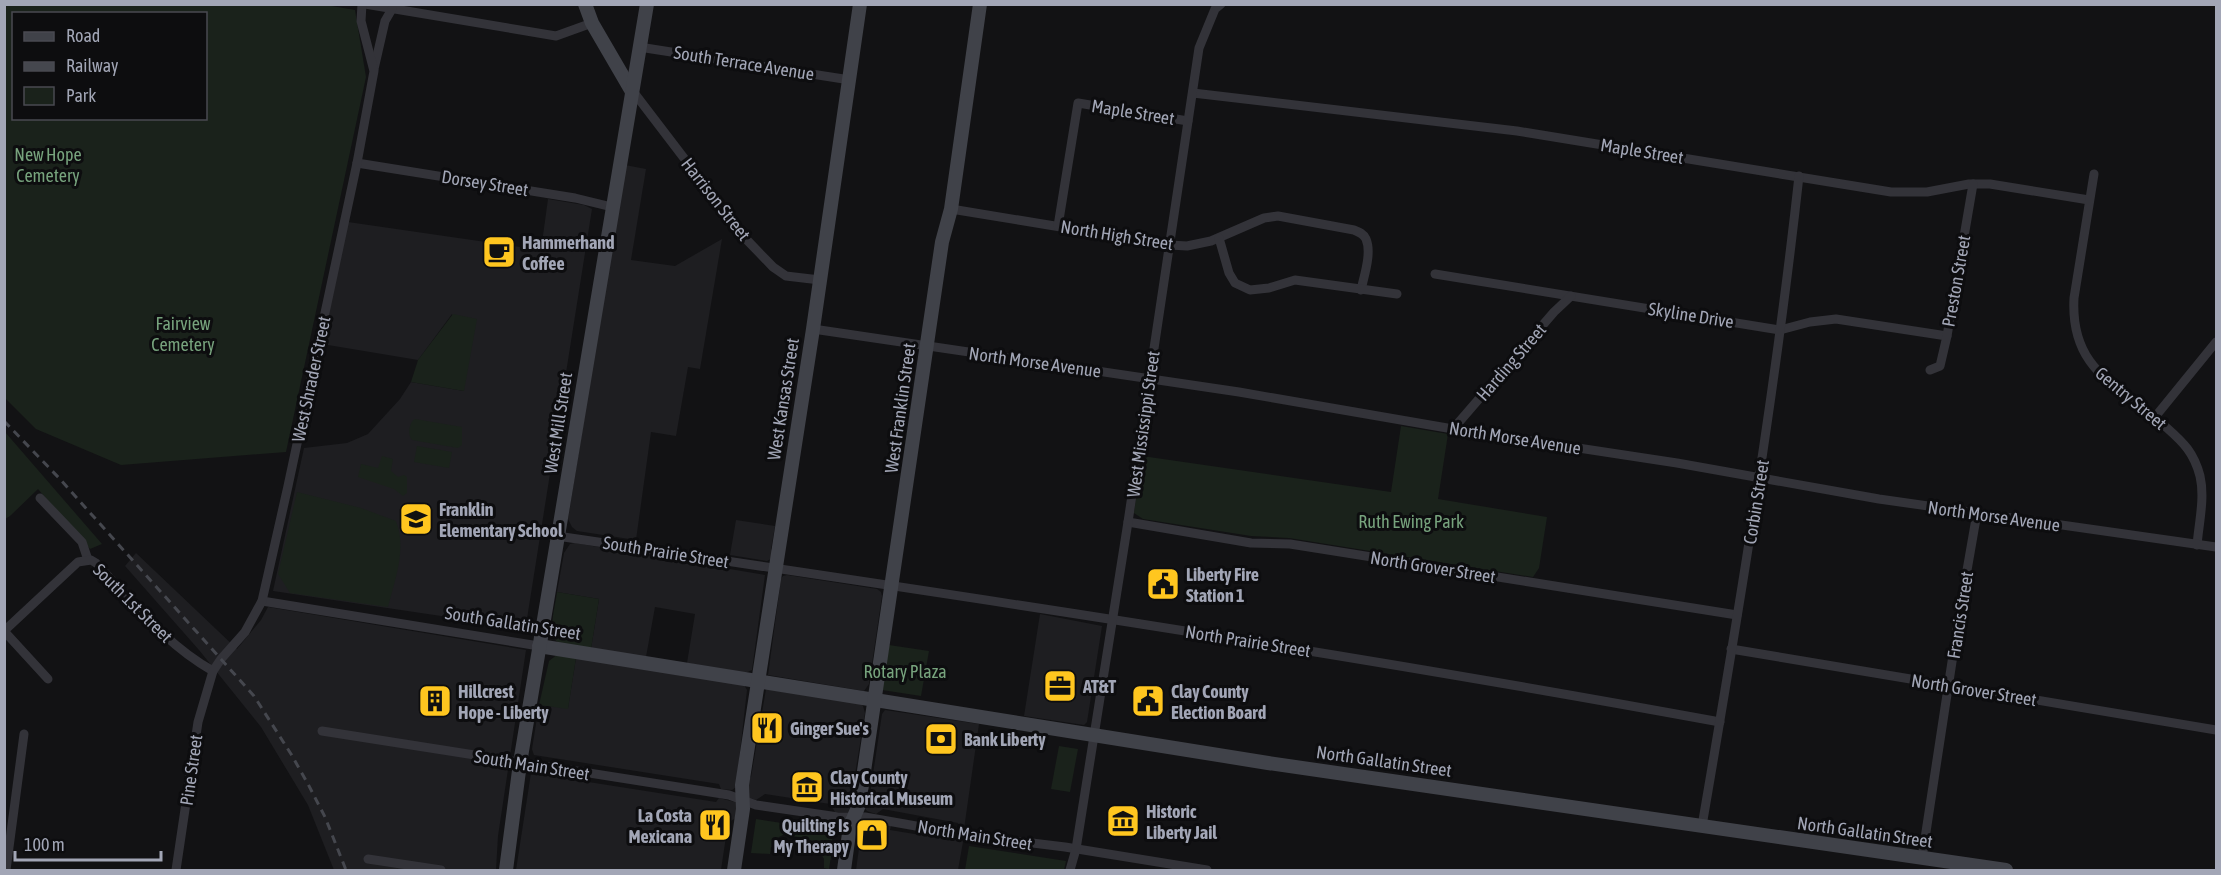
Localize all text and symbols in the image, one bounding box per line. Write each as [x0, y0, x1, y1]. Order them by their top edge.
legend [12, 12, 207, 120]
text: Road [66, 25, 100, 46]
street label: South Terrace Avenue [672, 42, 816, 84]
text: Railway [66, 55, 118, 76]
text: Park [66, 85, 96, 106]
street label: Maple Street [1090, 95, 1176, 129]
street label: Maple Street [1599, 134, 1685, 168]
park label: New Hope Cemetery [14, 144, 82, 186]
street label: Harrison Street [677, 153, 755, 245]
street label: Dorsey Street [440, 166, 530, 200]
street label: North High Street [1059, 216, 1175, 254]
place label: Hammerhand Coffee [522, 232, 615, 274]
street label: Preston Street [1938, 233, 1974, 329]
cafe icon: Hammerhand Coffee [481, 234, 517, 270]
street label: Skyline Drive [1647, 298, 1735, 332]
park label: Fairview Cemetery [151, 313, 215, 355]
street label: West Shrader Street [287, 314, 335, 444]
street label: Harding Street [1472, 319, 1550, 405]
street label: West Kansas Street [763, 336, 803, 462]
street label: West Franklin Street [880, 342, 920, 474]
street label: North Morse Avenue [968, 342, 1102, 382]
street label: West Mississippi Street [1122, 349, 1164, 499]
street label: Gentry Street [2091, 362, 2171, 434]
street label: West Mill Street [540, 371, 576, 475]
street label: North Morse Avenue [1448, 417, 1582, 459]
street label: Corbin Street [1739, 458, 1773, 546]
street label: North Morse Avenue [1927, 496, 2061, 536]
place label: Franklin Elementary School [439, 499, 563, 541]
school or university icon: Franklin Elementary School [398, 501, 434, 537]
park label: Ruth Ewing Park [1358, 511, 1464, 532]
street label: South Prairie Street [602, 532, 730, 572]
street label: North Grover Street [1369, 547, 1497, 587]
street label: South 1st Street [89, 559, 177, 647]
place label: Liberty Fire Station 1 [1186, 564, 1259, 606]
public building icon: Liberty Fire Station 1 [1145, 566, 1181, 602]
street label: Francis Street [1943, 570, 1977, 660]
street label: South Gallatin Street [444, 602, 582, 644]
street label: North Prairie Street [1184, 621, 1312, 661]
park label: Rotary Plaza [863, 661, 947, 682]
office icon: AT&T [1042, 668, 1078, 704]
street label: North Grover Street [1910, 670, 2038, 710]
place label: AT&T [1082, 676, 1116, 697]
place label: Hillcrest Hope - Liberty [458, 681, 549, 723]
place label: Clay County Election Board [1171, 681, 1266, 723]
building icon: Hillcrest Hope - Liberty [417, 683, 453, 719]
public building icon: Clay County Election Board [1130, 683, 1166, 719]
restaurant icon: Ginger Sue's [749, 710, 785, 746]
place label: Ginger Sue's [790, 718, 870, 739]
bank icon: Bank Liberty [923, 721, 959, 757]
place label: Bank Liberty [964, 729, 1046, 750]
street label: Pine Street [176, 733, 206, 807]
street label: North Gallatin Street [1315, 741, 1453, 781]
street label: South Main Street [473, 746, 591, 784]
place label: Clay County Historical Museum [830, 767, 953, 809]
museum icon: Clay County Historical Museum [789, 769, 825, 805]
place label: Historic Liberty Jail [1146, 801, 1217, 843]
museum icon: Historic Liberty Jail [1105, 803, 1141, 839]
place label: La Costa Mexicana [628, 805, 692, 847]
restaurant icon: La Costa Mexicana [697, 807, 733, 843]
street label: North Gallatin Street [1796, 812, 1934, 852]
place label: Quilting Is My Therapy [774, 815, 850, 857]
street label: North Main Street [916, 816, 1034, 854]
shop icon: Quilting Is My Therapy [854, 817, 890, 853]
scale bar [15, 824, 160, 862]
text: 100 m [24, 834, 65, 855]

